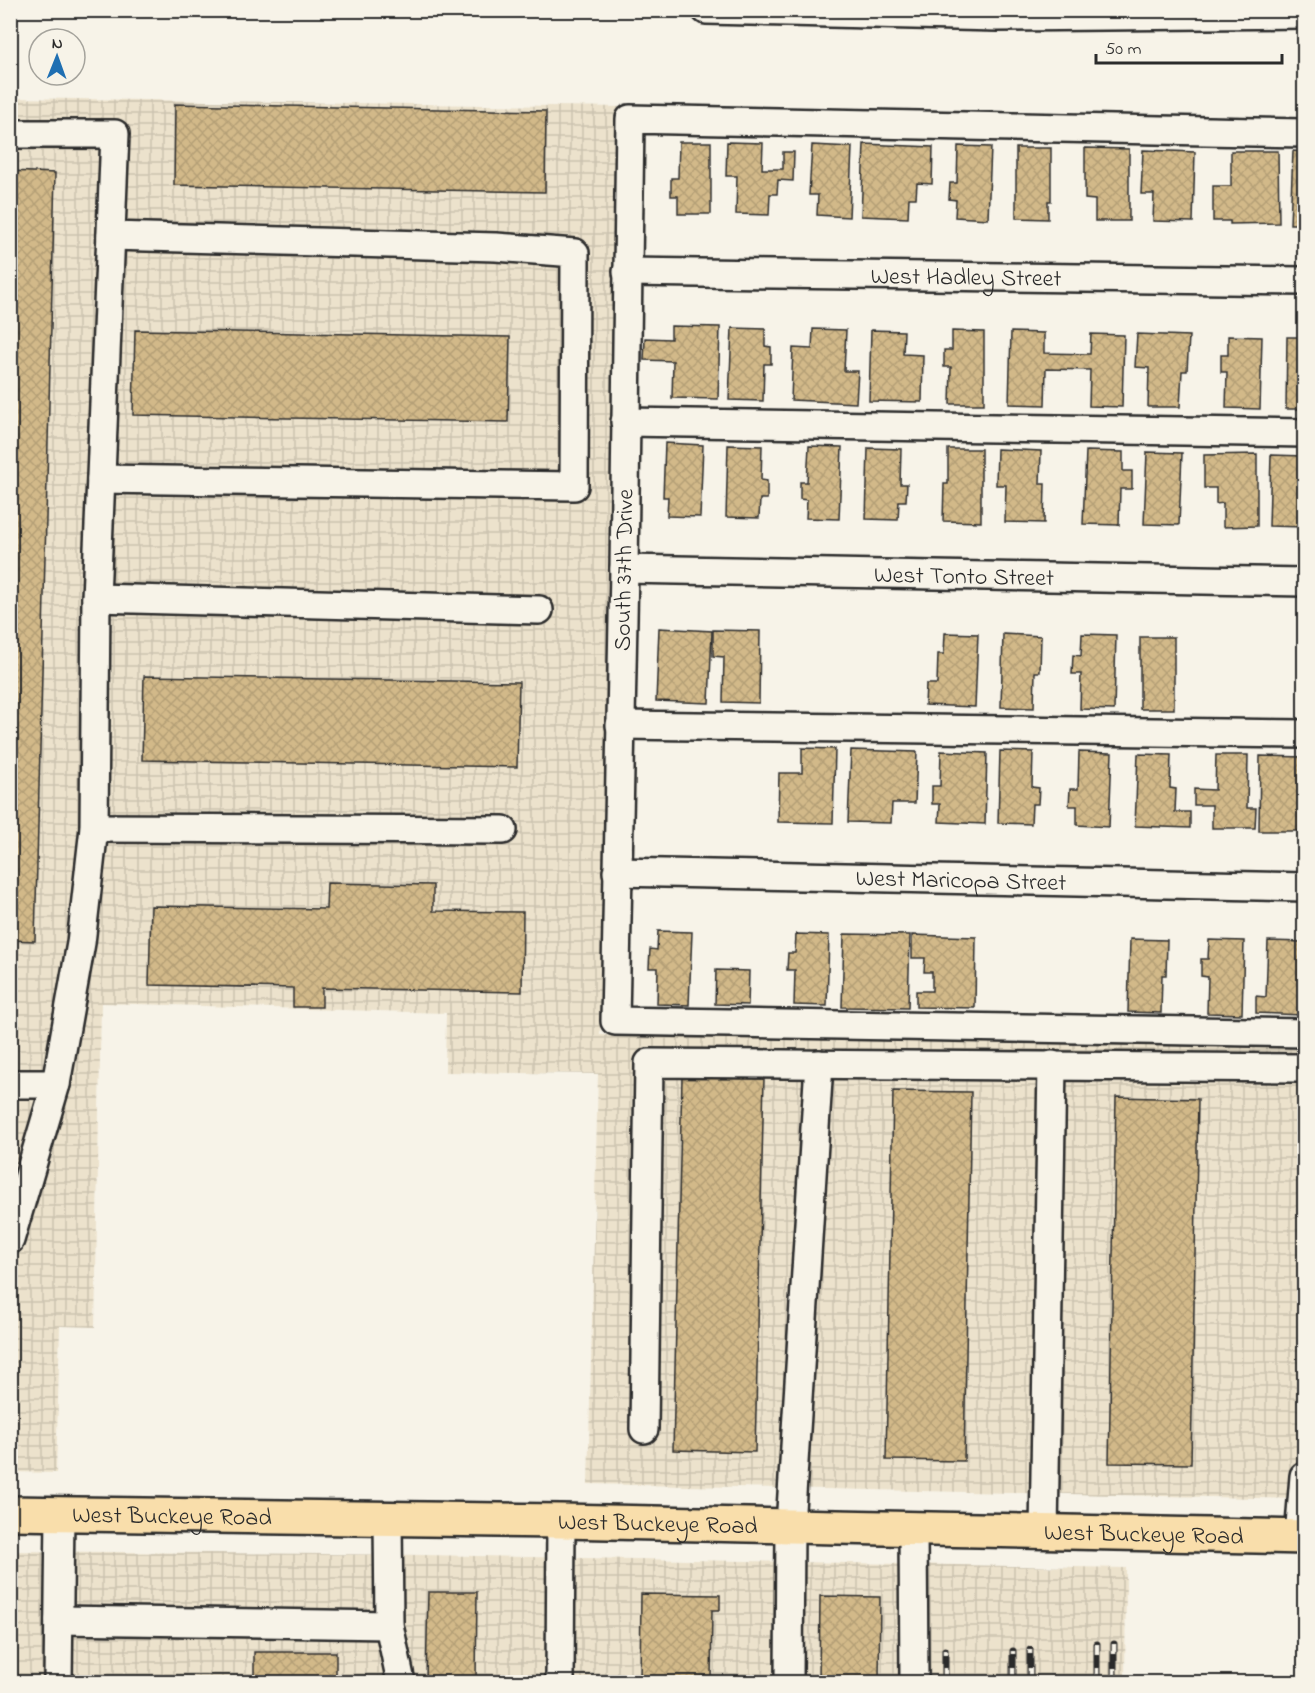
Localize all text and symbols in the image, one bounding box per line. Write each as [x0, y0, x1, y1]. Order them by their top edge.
north arrow [27, 27, 87, 87]
scale bar [1096, 27, 1282, 65]
text: N [52, 32, 63, 56]
text: 50 m [1105, 37, 1142, 63]
street label: West Hadley Street [870, 260, 1062, 298]
street label: South 37th Drive [607, 488, 644, 652]
street label: West Tonto Street [874, 559, 1054, 597]
street label: West Maricopa Street [855, 862, 1067, 902]
street label: West Buckeye Road [72, 1499, 273, 1537]
street label: West Buckeye Road [558, 1506, 759, 1545]
street label: West Buckeye Road [1044, 1516, 1244, 1556]

